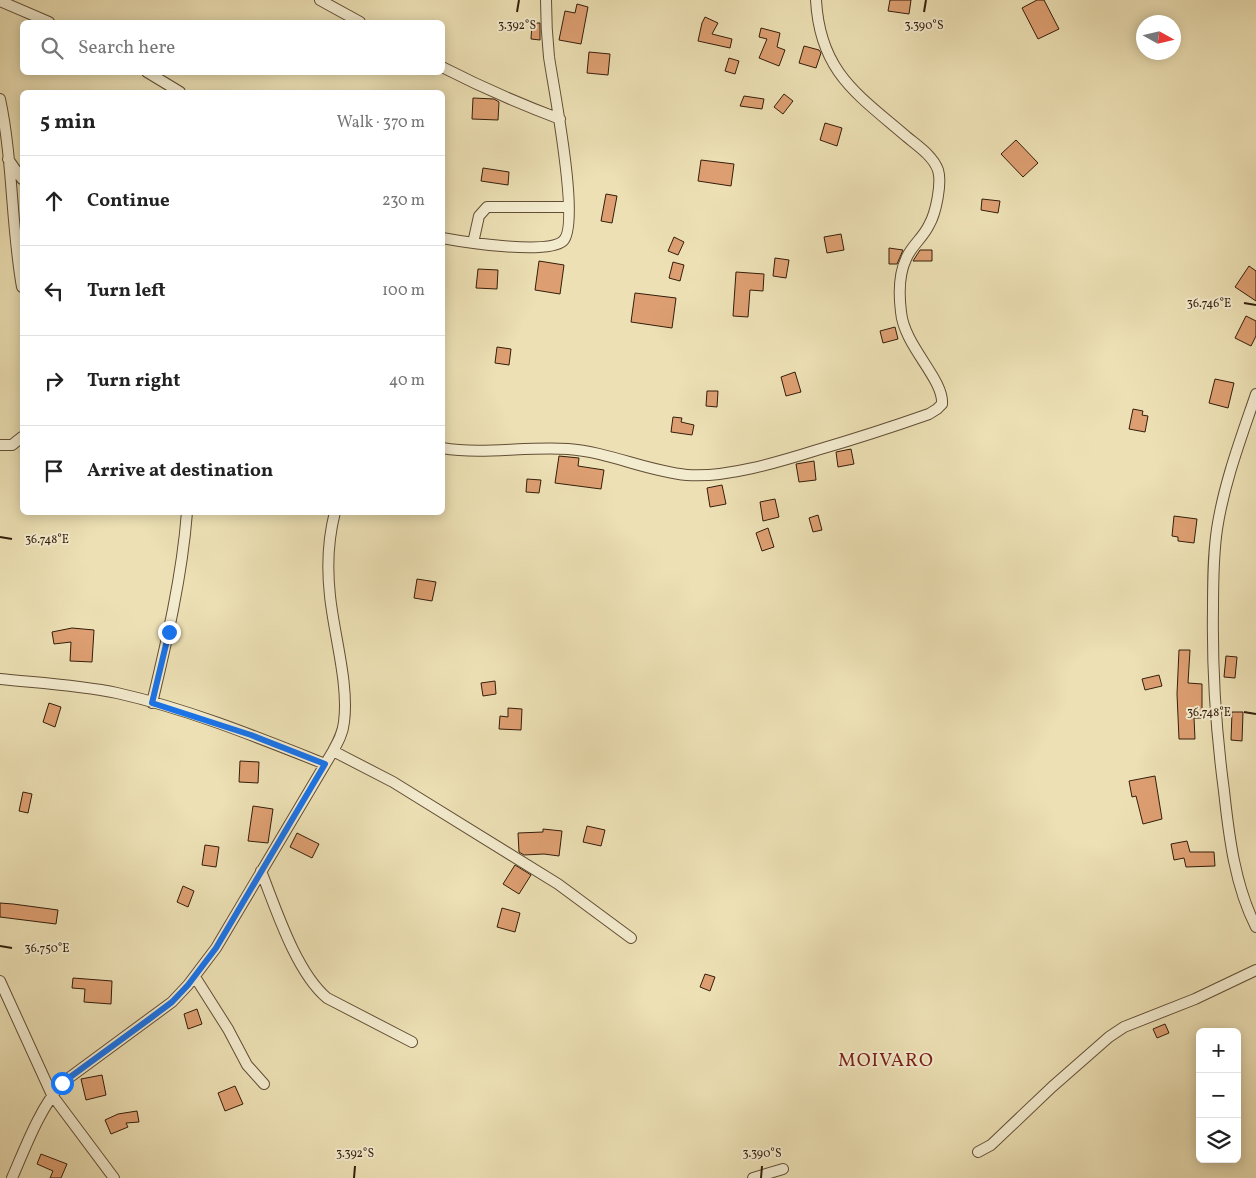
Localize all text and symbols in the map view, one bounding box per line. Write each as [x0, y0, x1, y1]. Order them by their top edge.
north arrow [1136, 15, 1181, 60]
text: 3.392°S [498, 18, 536, 34]
text: 3.390°S [904, 18, 944, 34]
search box [20, 20, 445, 75]
icon: search [38, 34, 66, 62]
text: Search here [78, 35, 175, 61]
text: 5 min [40, 108, 96, 137]
text: Walk · 370 m [337, 112, 425, 134]
icon: ahead [40, 187, 68, 215]
text: Continue [87, 188, 170, 214]
text: 230 m [382, 190, 425, 212]
icon: left [40, 277, 68, 305]
text: Turn left [87, 278, 166, 304]
text: 100 m [382, 280, 425, 302]
text: 36.746°E [1187, 296, 1231, 312]
icon: right [40, 367, 68, 395]
text: Turn right [87, 368, 180, 394]
text: 40 m [389, 370, 425, 392]
icon: arrive [40, 457, 68, 485]
text: Arrive at destination [87, 458, 273, 484]
text: 36.748°E [25, 532, 69, 548]
route end [158, 621, 181, 644]
text: 36.748°E [1187, 705, 1231, 721]
text: 36.750°E [25, 941, 69, 957]
map controls [1196, 1028, 1241, 1163]
button: + [1196, 1028, 1241, 1073]
district label: MOIVARO [838, 1048, 934, 1074]
route start [51, 1072, 74, 1095]
button: − [1196, 1073, 1241, 1118]
button: layers [1196, 1118, 1241, 1163]
text: 3.392°S [336, 1146, 374, 1162]
text: 3.390°S [742, 1146, 782, 1162]

